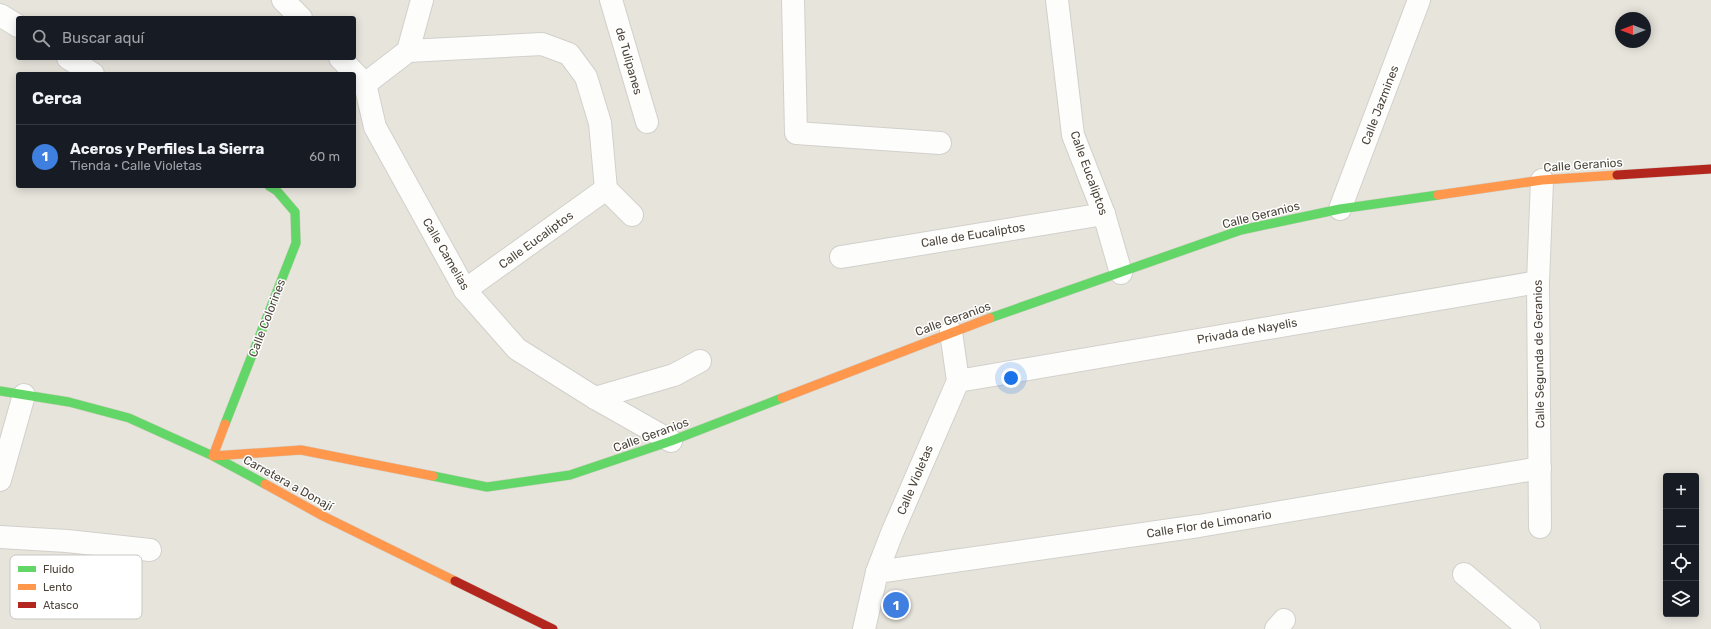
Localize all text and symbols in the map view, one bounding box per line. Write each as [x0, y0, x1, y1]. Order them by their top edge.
north arrow [1615, 12, 1651, 48]
search box [16, 16, 356, 60]
street label: de Tulipanes [613, 26, 645, 96]
icon: search [30, 27, 52, 49]
text: Buscar aquí [62, 29, 144, 47]
street label: Calle Jazmines [1358, 63, 1402, 147]
text: Cerca [32, 88, 82, 108]
street label: Calle Eucaliptos [1067, 129, 1111, 217]
text: Aceros y Perfiles La Sierra [70, 140, 264, 158]
text: 1 [42, 149, 48, 164]
text: 60 m [309, 149, 340, 164]
street label: Calle Geranios [1543, 155, 1623, 175]
text: Tienda · Calle Violetas [70, 158, 202, 173]
street label: Calle Geranios [1221, 199, 1301, 231]
street label: Calle Eucaliptos [496, 208, 576, 272]
street label: Calle Camelias [420, 216, 472, 292]
street label: Calle de Eucaliptos [920, 220, 1026, 250]
street label: Calle Colorines [246, 277, 288, 359]
street label: Calle Segunda de Geranios [1531, 280, 1547, 428]
street label: Calle Geranios [913, 299, 993, 339]
street label: Privada de Nayelis [1196, 315, 1298, 347]
your location [1001, 368, 1021, 388]
street label: Calle Geranios [611, 415, 691, 455]
street label: Calle Violetas [894, 443, 936, 517]
street label: Carretera a Donají [241, 453, 336, 514]
map controls [1663, 473, 1699, 617]
button: + [1663, 473, 1699, 509]
street label: Calle Flor de Limonario [1145, 507, 1273, 541]
button: − [1663, 509, 1699, 545]
button: locate [1663, 545, 1699, 581]
legend [10, 555, 142, 619]
text: Fluido [43, 563, 74, 576]
text: Lento [43, 581, 72, 594]
button: layers [1663, 581, 1699, 617]
pin: 1 [883, 590, 909, 620]
text: Atasco [43, 599, 78, 612]

